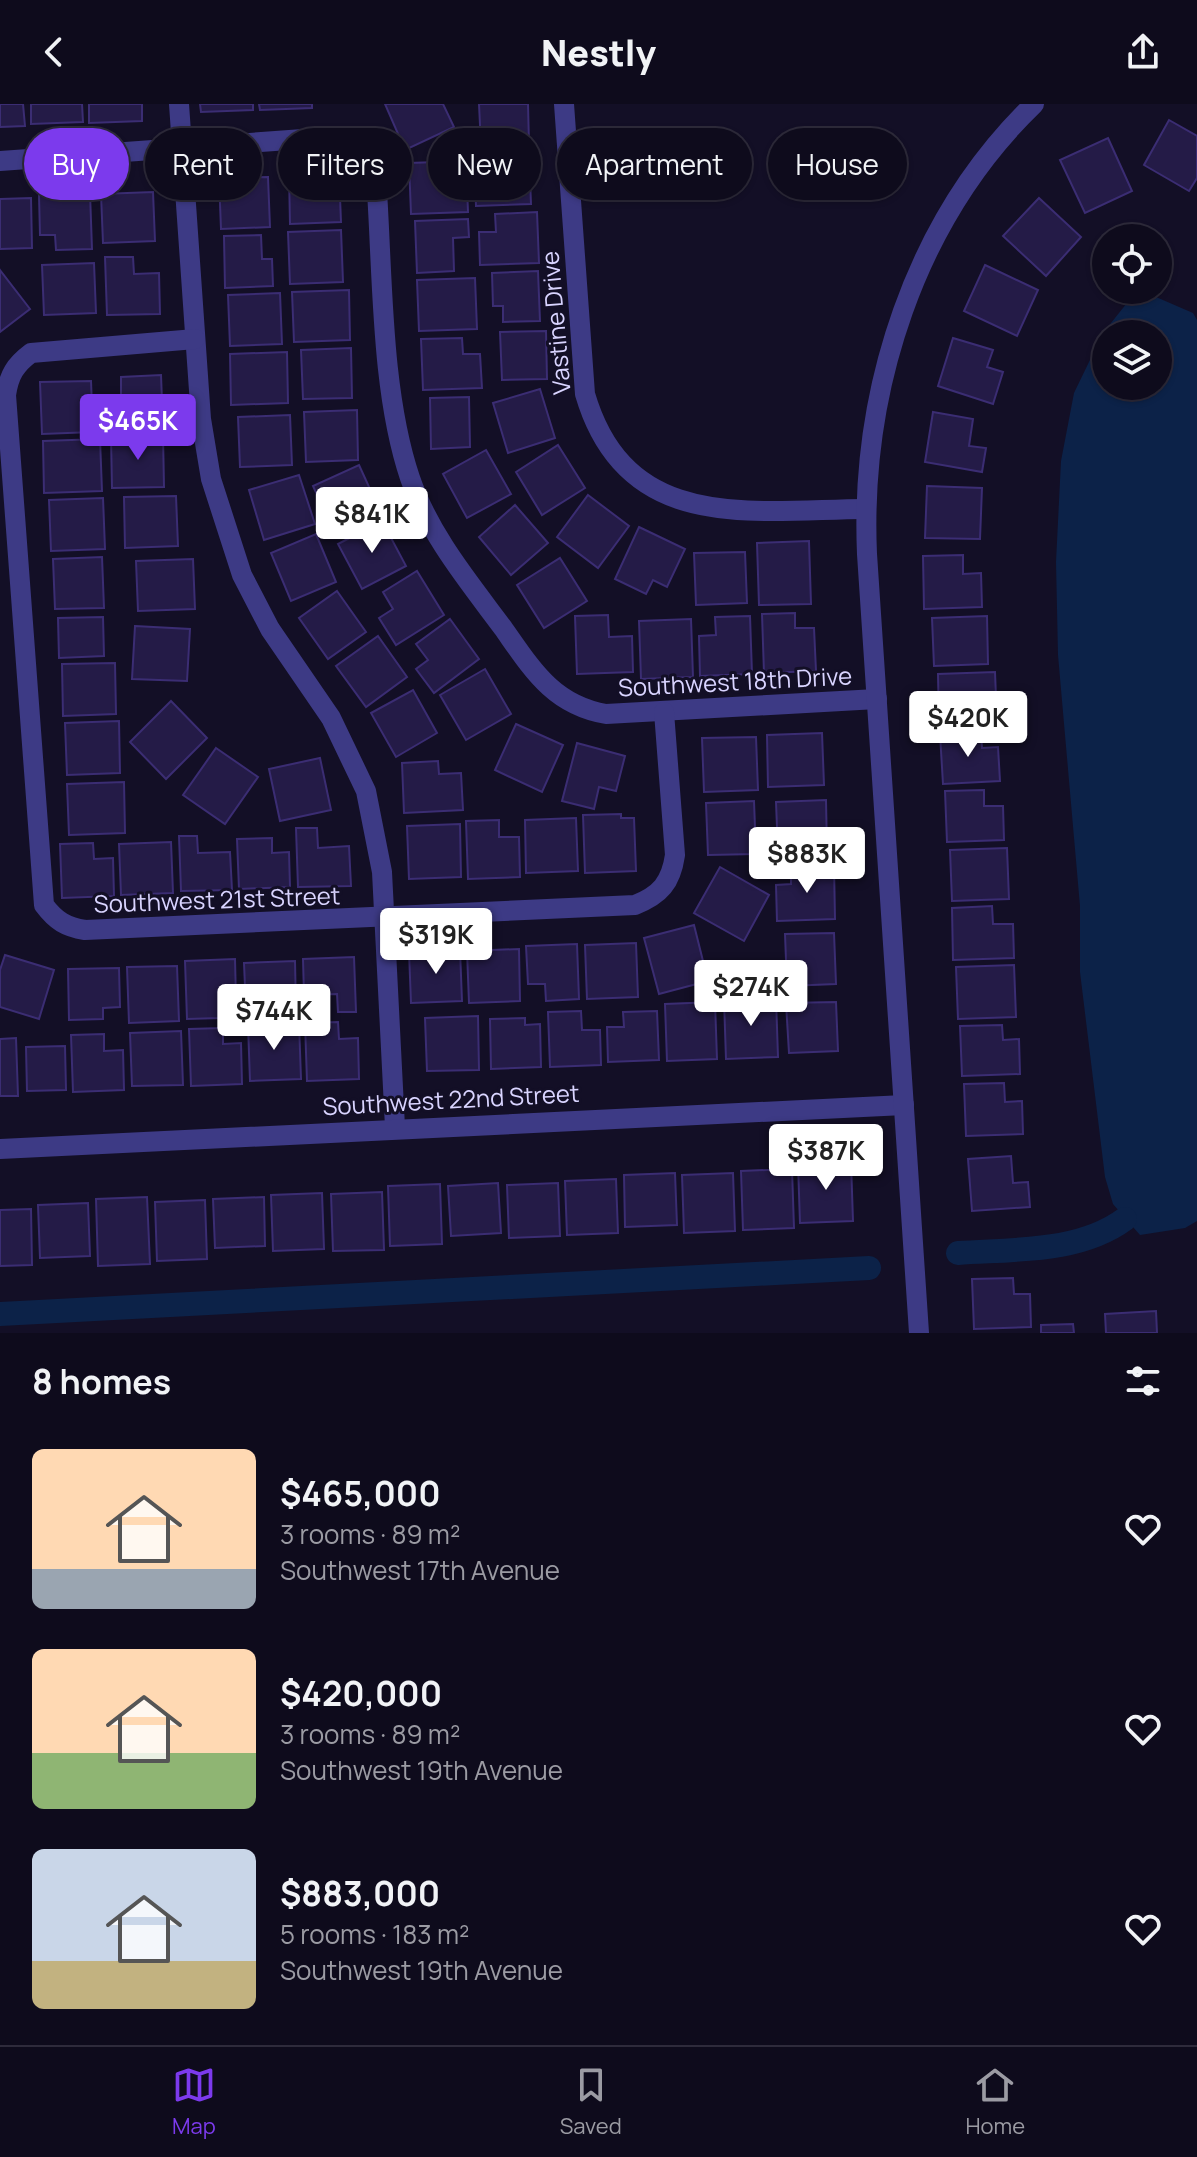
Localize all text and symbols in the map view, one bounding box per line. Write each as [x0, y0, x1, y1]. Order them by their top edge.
text: Nestly [541, 28, 656, 77]
icon: back [32, 30, 76, 74]
icon: share [1121, 30, 1165, 74]
chip: Buy [24, 128, 129, 200]
chip: Rent [145, 128, 262, 200]
chip: Filters [278, 128, 412, 200]
chip: New [428, 128, 541, 200]
chip: Apartment [557, 128, 752, 200]
chip: House [768, 128, 907, 200]
map controls [1092, 224, 1172, 400]
button: locate [1092, 224, 1172, 304]
street label: Vastine Drive [532, 250, 578, 396]
button: layers [1092, 320, 1172, 400]
pin: $465K [82, 394, 194, 462]
text: $465K [98, 402, 178, 438]
pin: $841K [316, 487, 428, 555]
text: $841K [334, 495, 410, 531]
street label: Southwest 18th Drive [617, 658, 853, 704]
pin: $420K [912, 691, 1024, 759]
text: $420K [927, 699, 1009, 735]
pin: $883K [751, 827, 863, 895]
text: $883K [767, 835, 847, 871]
street label: Southwest 21st Street [93, 878, 341, 920]
pin: $319K [380, 908, 492, 976]
text: $319K [398, 916, 474, 952]
pin: $274K [695, 960, 807, 1028]
text: $274K [712, 968, 790, 1004]
pin: $744K [218, 984, 330, 1052]
text: $744K [235, 992, 313, 1028]
street label: Southwest 22nd Street [322, 1076, 580, 1122]
pin: $387K [770, 1124, 882, 1192]
text: $387K [787, 1132, 865, 1168]
text: 8 homes [32, 1358, 171, 1404]
icon: filters [1121, 1359, 1165, 1403]
text: $465,000 [280, 1470, 441, 1516]
icon: home [96, 1481, 192, 1577]
icon: heart [1121, 1507, 1165, 1551]
text: 3 rooms · 89 m² [280, 1516, 460, 1552]
text: Southwest 17th Avenue [280, 1552, 560, 1588]
text: $420,000 [280, 1670, 442, 1716]
icon: home [96, 1681, 192, 1777]
icon: heart [1121, 1707, 1165, 1751]
text: 3 rooms · 89 m² [280, 1716, 460, 1752]
text: Southwest 19th Avenue [280, 1752, 563, 1788]
text: $883,000 [280, 1870, 440, 1916]
icon: home [96, 1881, 192, 1977]
icon: heart [1121, 1907, 1165, 1951]
text: 5 rooms · 183 m² [280, 1916, 469, 1952]
text: Southwest 19th Avenue [280, 1952, 563, 1988]
tab: Map [172, 2063, 216, 2141]
tab: Saved [560, 2063, 622, 2141]
tab: Home [966, 2063, 1025, 2141]

